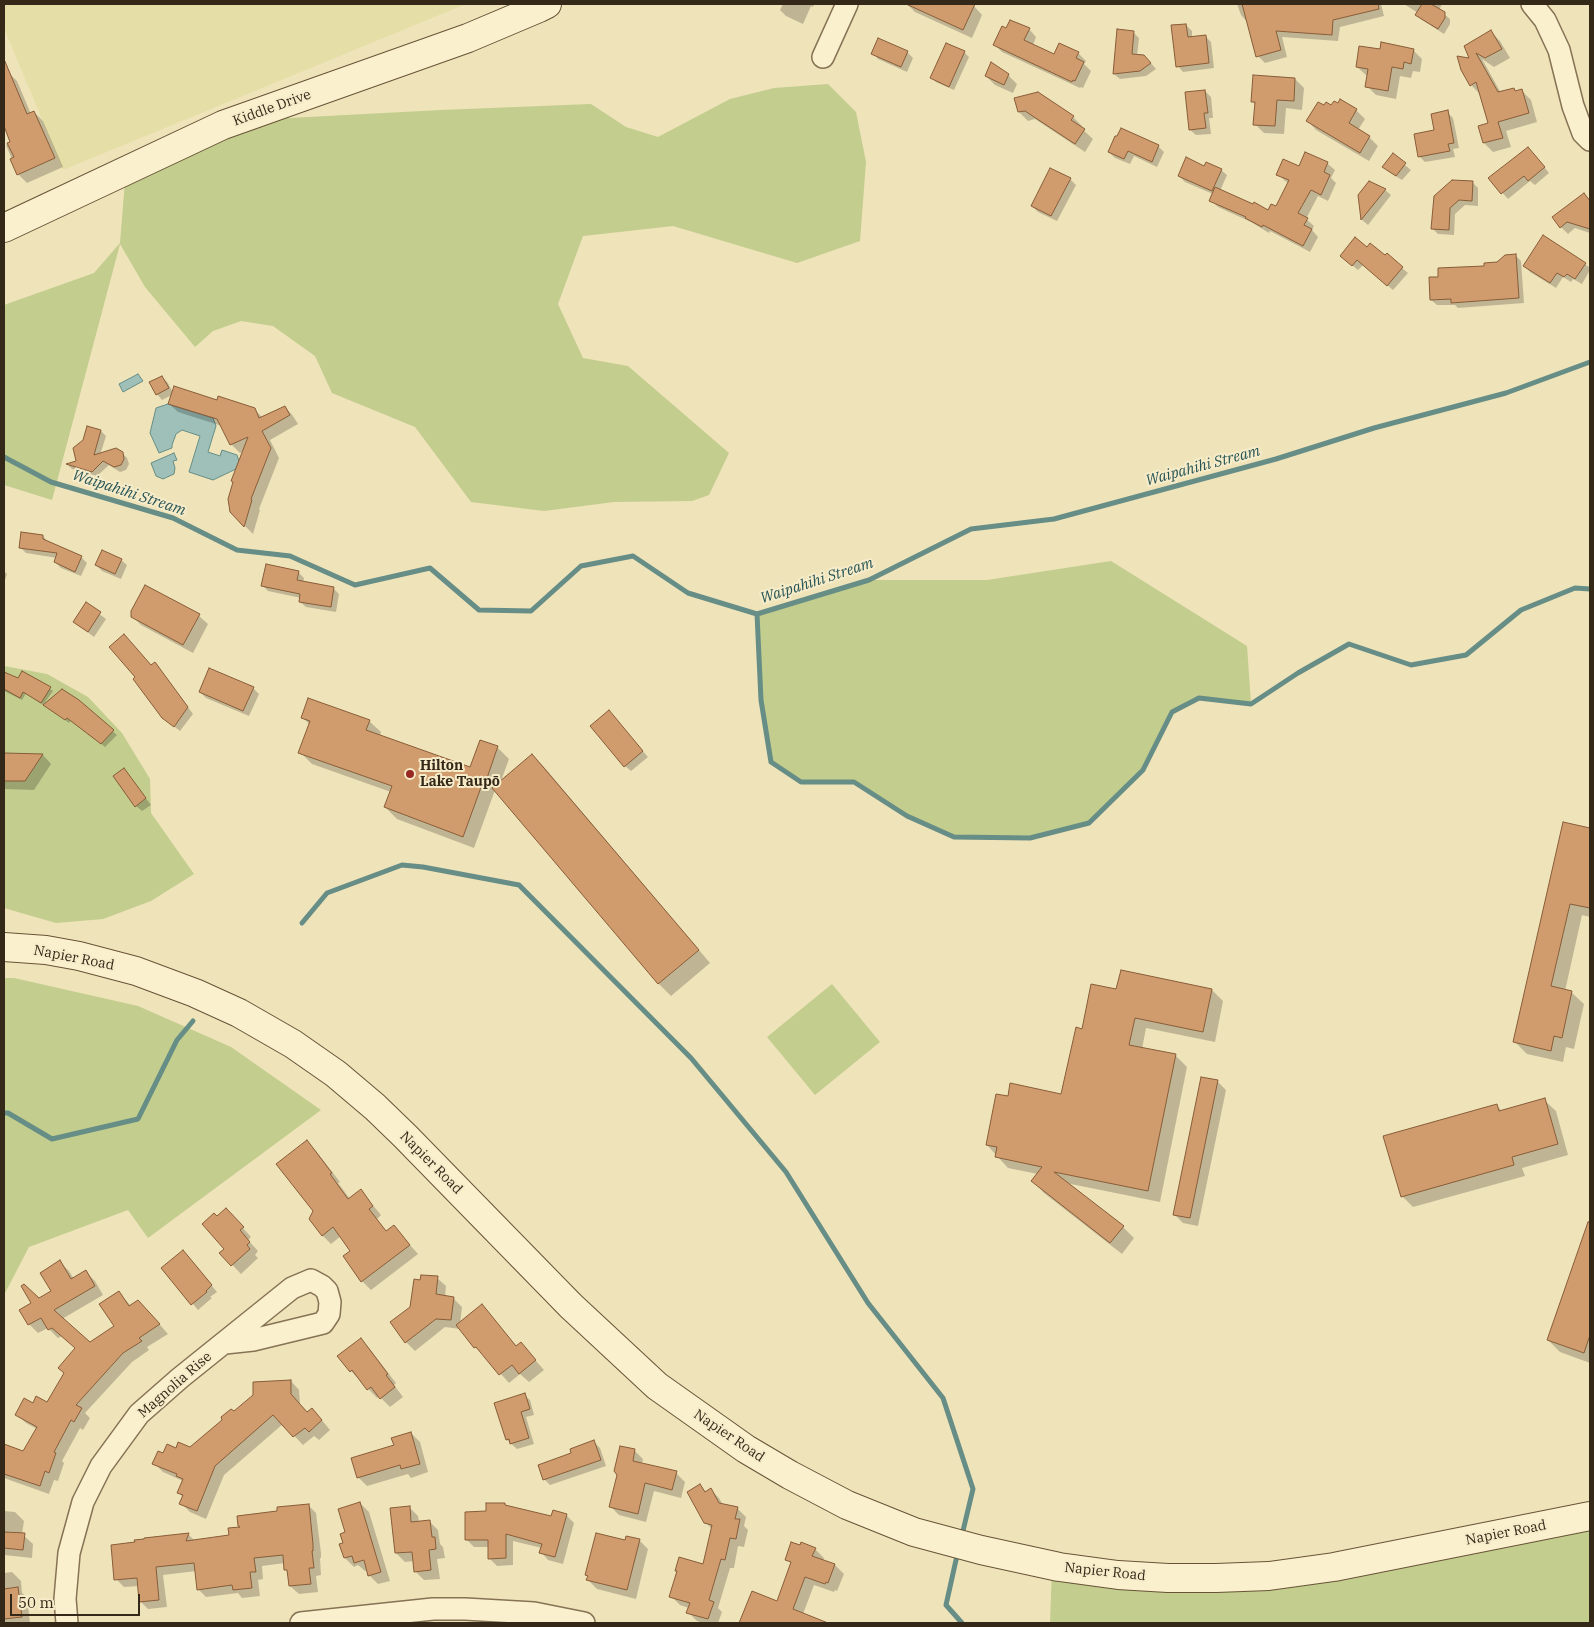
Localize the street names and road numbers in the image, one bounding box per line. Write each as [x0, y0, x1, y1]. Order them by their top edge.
street label: Kiddle Drive [231, 86, 313, 130]
street label: Napier Road [32, 942, 116, 974]
street label: Napier Road [396, 1128, 466, 1198]
street label: Magnolia Rise [135, 1349, 215, 1421]
street label: Napier Road [690, 1406, 768, 1466]
street label: Napier Road [1464, 1517, 1548, 1549]
street label: Napier Road [1063, 1559, 1147, 1585]

